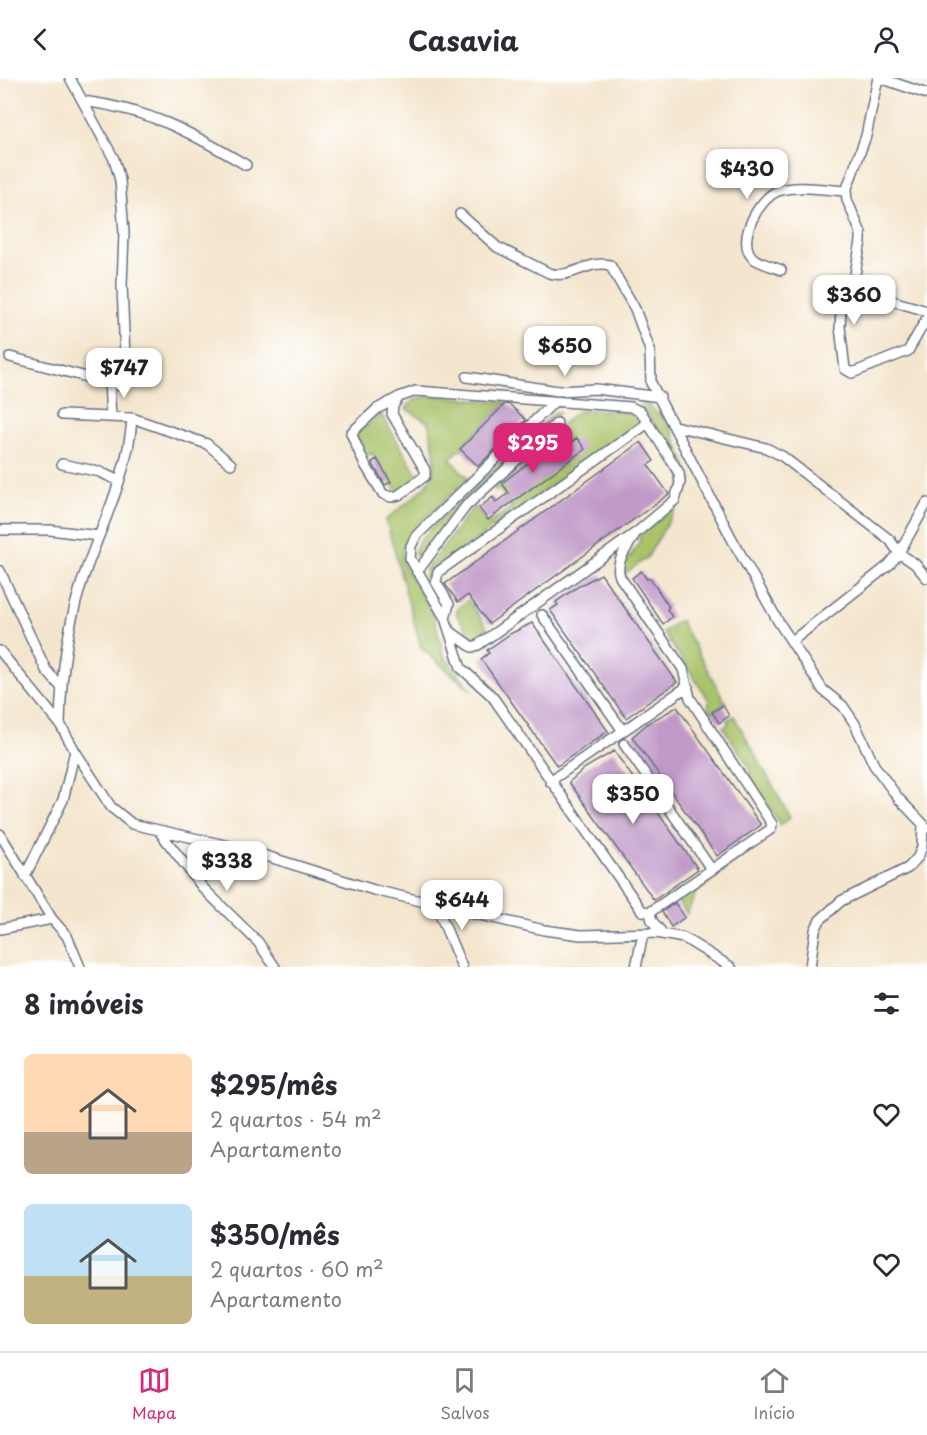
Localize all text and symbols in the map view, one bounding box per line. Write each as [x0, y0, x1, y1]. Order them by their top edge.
text: Casavia [408, 19, 519, 60]
icon: back [24, 23, 57, 56]
icon: person [870, 23, 903, 56]
pin: $430 [711, 149, 783, 200]
text: $430 [720, 153, 774, 183]
pin: $360 [818, 275, 890, 326]
text: $360 [827, 279, 881, 309]
pin: $650 [529, 326, 601, 377]
text: $650 [538, 330, 592, 360]
pin: $747 [88, 348, 160, 399]
text: $747 [100, 352, 148, 382]
pin: $295 [497, 423, 569, 474]
text: $295 [507, 427, 559, 457]
pin: $350 [597, 774, 669, 825]
text: $350 [606, 778, 660, 808]
pin: $338 [191, 841, 263, 892]
text: $338 [201, 845, 253, 875]
pin: $644 [426, 880, 498, 931]
text: $644 [435, 884, 489, 914]
text: 8 imóveis [24, 984, 144, 1023]
icon: filters [870, 987, 903, 1020]
text: $295/mês [210, 1065, 337, 1104]
icon: home [72, 1078, 144, 1150]
icon: heart [870, 1098, 903, 1131]
text: 2 quartos · 54 m² [210, 1104, 382, 1134]
text: Apartamento [210, 1134, 342, 1164]
text: $350/mês [210, 1215, 340, 1254]
icon: home [72, 1228, 144, 1300]
icon: heart [870, 1248, 903, 1281]
text: 2 quartos · 60 m² [210, 1254, 384, 1284]
text: Apartamento [210, 1284, 342, 1314]
tab: Mapa [132, 1364, 176, 1424]
tab: Salvos [440, 1364, 490, 1424]
tab: Início [754, 1364, 795, 1424]

